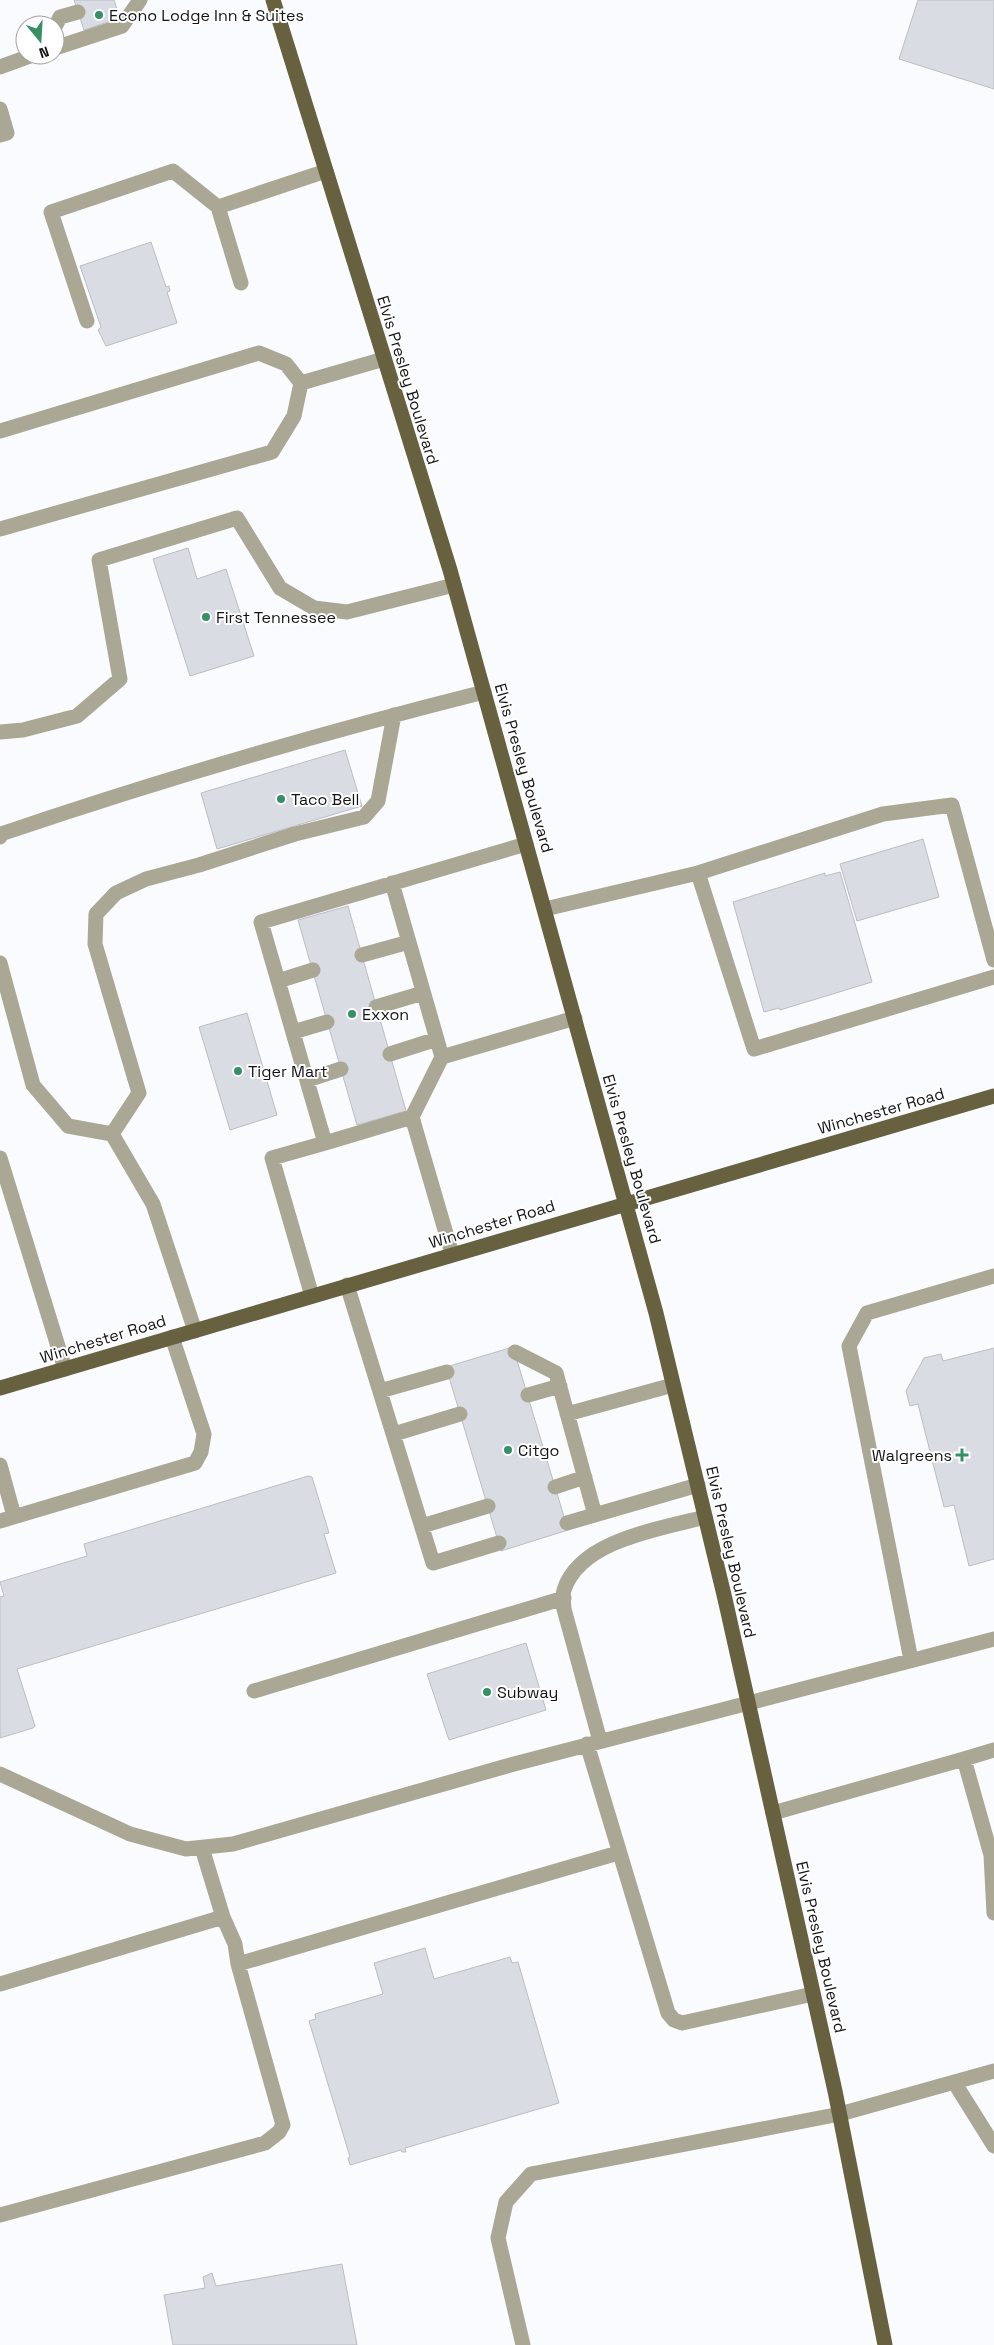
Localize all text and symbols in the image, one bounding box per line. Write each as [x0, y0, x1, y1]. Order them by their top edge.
place label: Econo Lodge Inn & Suites [109, 5, 304, 26]
marker: Econo Lodge Inn & Suites [93, 9, 105, 21]
north arrow [15, 15, 65, 65]
text: N [37, 42, 51, 62]
street label: Elvis Presley Boulevard [372, 293, 444, 467]
place label: First Tennessee [216, 607, 336, 628]
marker: First Tennessee [200, 611, 212, 623]
street label: Elvis Presley Boulevard [490, 681, 558, 855]
place label: Taco Bell [291, 789, 359, 810]
marker: Taco Bell [275, 793, 287, 805]
place label: Exxon [362, 1004, 409, 1025]
marker: Exxon [346, 1008, 358, 1020]
place label: Tiger Mart [248, 1061, 328, 1082]
marker: Tiger Mart [232, 1065, 244, 1077]
street label: Elvis Presley Boulevard [598, 1072, 666, 1246]
street label: Winchester Road [815, 1083, 947, 1139]
street label: Winchester Road [426, 1195, 558, 1253]
street label: Winchester Road [37, 1310, 169, 1368]
place label: Citgo [518, 1440, 559, 1461]
marker: Citgo [502, 1444, 514, 1456]
place label: Walgreens [872, 1445, 952, 1466]
marker: Walgreens [956, 1449, 968, 1461]
street label: Elvis Presley Boulevard [701, 1464, 761, 1640]
place label: Subway [497, 1682, 558, 1703]
marker: Subway [481, 1686, 493, 1698]
street label: Elvis Presley Boulevard [791, 1859, 851, 2035]

